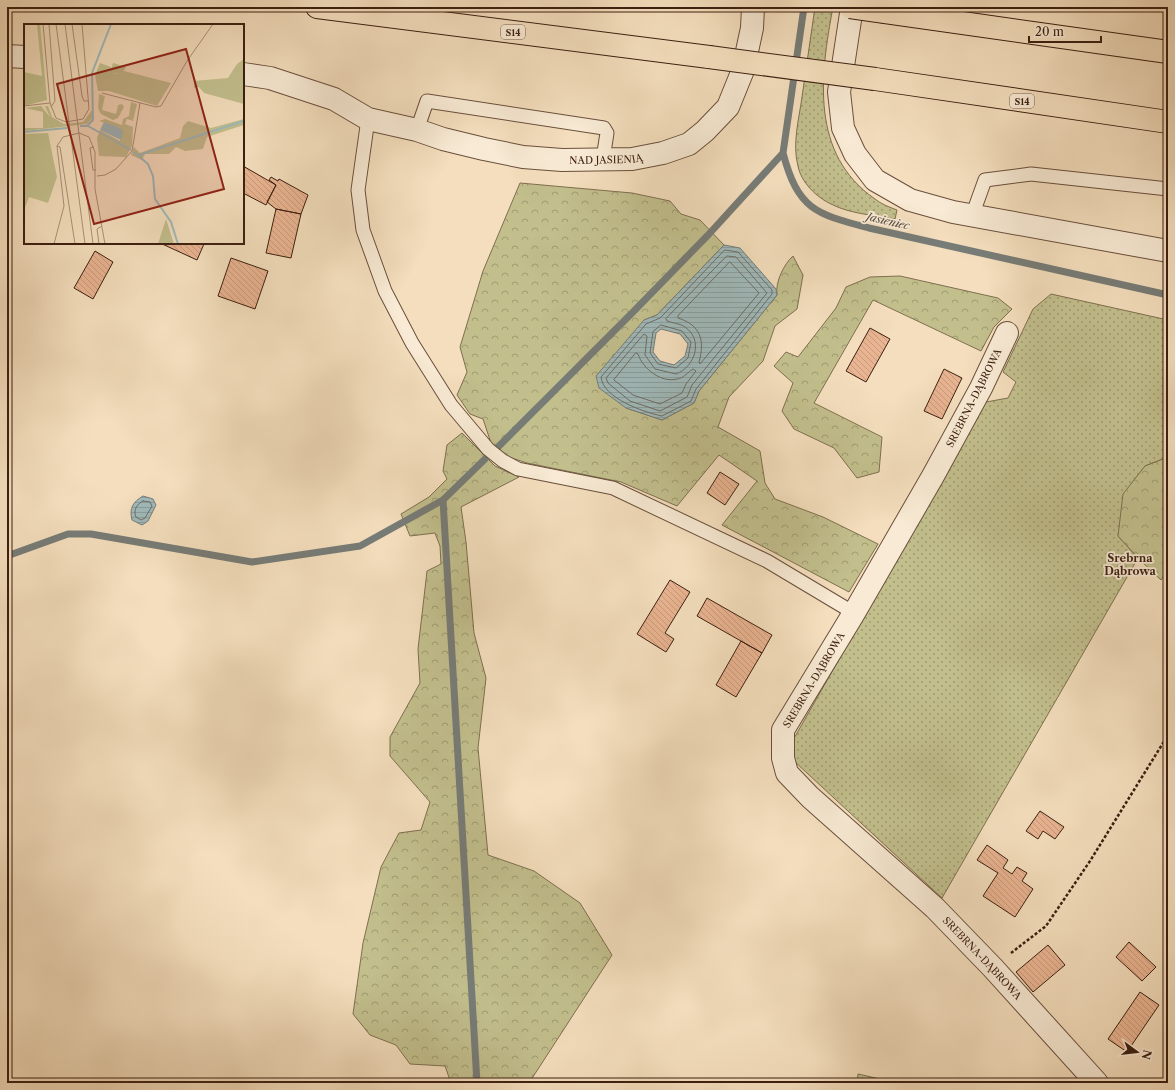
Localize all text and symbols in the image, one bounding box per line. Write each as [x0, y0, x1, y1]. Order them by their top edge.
scale bar [1029, 18, 1101, 44]
inset map [24, 24, 244, 244]
text: 20 m [1035, 24, 1064, 39]
road number: S14 [501, 25, 525, 39]
road number: S14 [1010, 94, 1034, 108]
street label: NAD JASIENIĄ [569, 150, 644, 166]
water label: Jasieniec [862, 209, 911, 233]
street label: SREBRNA-DĄBROWA [943, 346, 1005, 450]
district label: Srebrna Dąbrowa [1104, 551, 1156, 578]
street label: SREBRNA-DĄBROWA [780, 629, 848, 730]
street label: SREBRNA-DĄBROWA [940, 914, 1025, 1003]
north arrow [1117, 1032, 1157, 1072]
text: N [1139, 1048, 1155, 1061]

